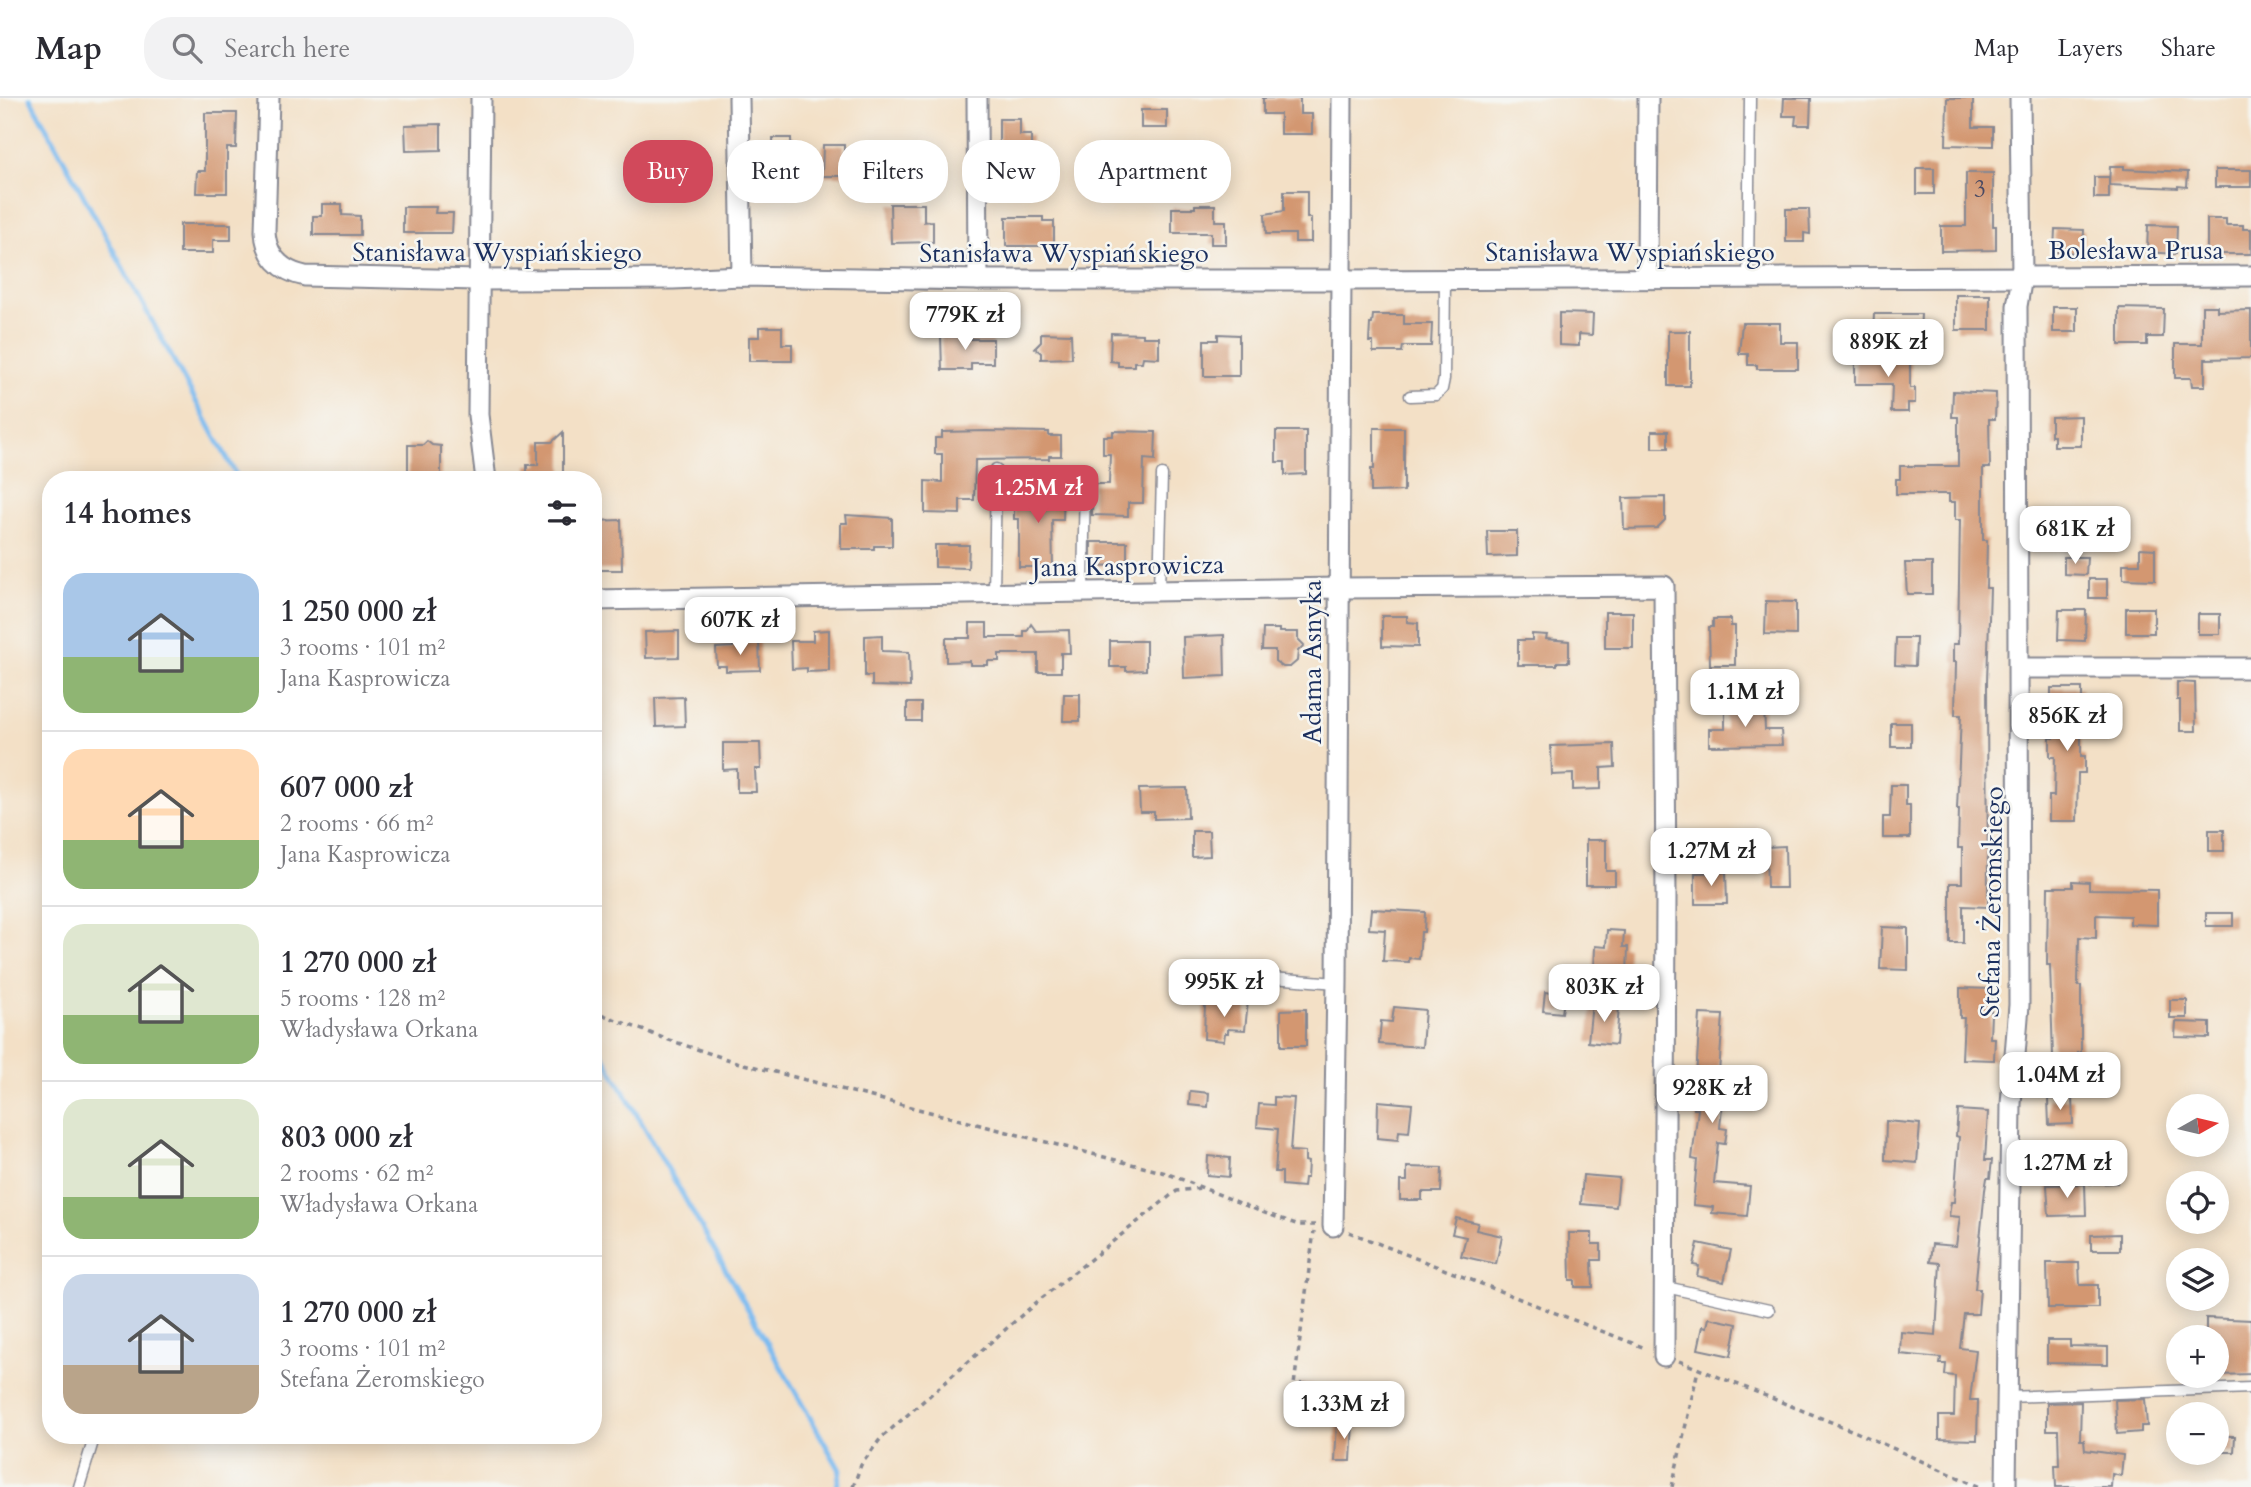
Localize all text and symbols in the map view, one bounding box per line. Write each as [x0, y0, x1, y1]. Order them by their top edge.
search box [144, 17, 634, 80]
text: Map [35, 26, 102, 71]
icon: search [168, 29, 206, 67]
text: Search here [224, 31, 350, 66]
text: Map [1974, 32, 2020, 65]
text: Layers [2058, 32, 2123, 65]
text: Share [2161, 32, 2216, 65]
chip: Buy [623, 140, 713, 203]
chip: Rent [727, 140, 824, 203]
chip: Filters [838, 140, 948, 203]
chip: New [962, 140, 1060, 203]
chip: Apartment [1074, 140, 1231, 203]
house number: 3 [1974, 174, 1986, 205]
street label: Bolesława Prusa [2048, 233, 2224, 268]
street label: Stanisława Wyspiańskiego [352, 235, 642, 270]
street label: Stanisława Wyspiańskiego [1485, 235, 1775, 270]
street label: Stanisława Wyspiańskiego [919, 236, 1209, 271]
pin: 779K zł [900, 292, 1030, 352]
text: 779K zł [926, 299, 1004, 330]
pin: 889K zł [1823, 320, 1953, 379]
text: 889K zł [1849, 326, 1927, 357]
pin: 1.25M zł [966, 466, 1110, 525]
text: 1.25M zł [993, 472, 1083, 503]
text: 14 homes [63, 493, 192, 534]
icon: filters [543, 494, 581, 532]
pin: 681K zł [2010, 506, 2140, 566]
text: 681K zł [2036, 513, 2114, 544]
street label: Jana Kasprowicza [1027, 547, 1225, 585]
street label: Adama Asnyka [1295, 580, 1330, 744]
text: 1 250 000 zł [280, 591, 436, 632]
pin: 607K zł [675, 598, 805, 657]
icon: home [119, 601, 203, 685]
text: 607K zł [701, 604, 779, 635]
text: 3 rooms · 101 m² [280, 632, 445, 663]
text: Jana Kasprowicza [280, 663, 450, 694]
pin: 1.1M zł [1680, 670, 1810, 729]
text: 1.1M zł [1706, 676, 1784, 707]
pin: 856K zł [2002, 694, 2132, 753]
text: 856K zł [2028, 700, 2106, 731]
text: 607 000 zł [280, 767, 413, 808]
icon: home [119, 777, 203, 861]
street label: Stefana Żeromskiego [1972, 786, 2012, 1018]
text: 2 rooms · 66 m² [280, 808, 433, 839]
pin: 1.27M zł [1639, 828, 1783, 888]
text: 1.27M zł [1666, 835, 1756, 866]
text: Jana Kasprowicza [280, 839, 450, 870]
text: 1 270 000 zł [280, 942, 436, 983]
icon: home [119, 952, 203, 1036]
pin: 995K zł [1159, 960, 1289, 1019]
pin: 803K zł [1539, 964, 1669, 1024]
text: 995K zł [1185, 966, 1263, 997]
text: 803K zł [1565, 971, 1643, 1002]
text: 5 rooms · 128 m² [280, 983, 445, 1014]
text: Władysława Orkana [280, 1014, 478, 1045]
pin: 1.04M zł [1988, 1052, 2132, 1112]
text: 1.04M zł [2015, 1059, 2105, 1090]
pin: 928K zł [1647, 1066, 1777, 1125]
text: 928K zł [1673, 1072, 1751, 1103]
north arrow [2166, 1094, 2230, 1157]
map controls [2166, 1094, 2229, 1465]
text: 803 000 zł [280, 1117, 413, 1158]
icon: home [119, 1127, 203, 1211]
pin: 1.27M zł [1995, 1140, 2139, 1200]
text: 1.27M zł [2022, 1147, 2112, 1178]
text: 2 rooms · 62 m² [280, 1158, 433, 1189]
button: locate [2166, 1171, 2229, 1234]
text: Władysława Orkana [280, 1189, 478, 1220]
button: layers [2166, 1248, 2229, 1311]
text: 1 270 000 zł [280, 1292, 436, 1333]
icon: home [119, 1302, 203, 1386]
button: + [2166, 1325, 2229, 1388]
text: 3 rooms · 101 m² [280, 1333, 445, 1364]
text: Stefana Żeromskiego [280, 1364, 485, 1395]
pin: 1.33M zł [1272, 1382, 1416, 1441]
text: 1.33M zł [1299, 1388, 1389, 1419]
button: − [2166, 1402, 2229, 1465]

